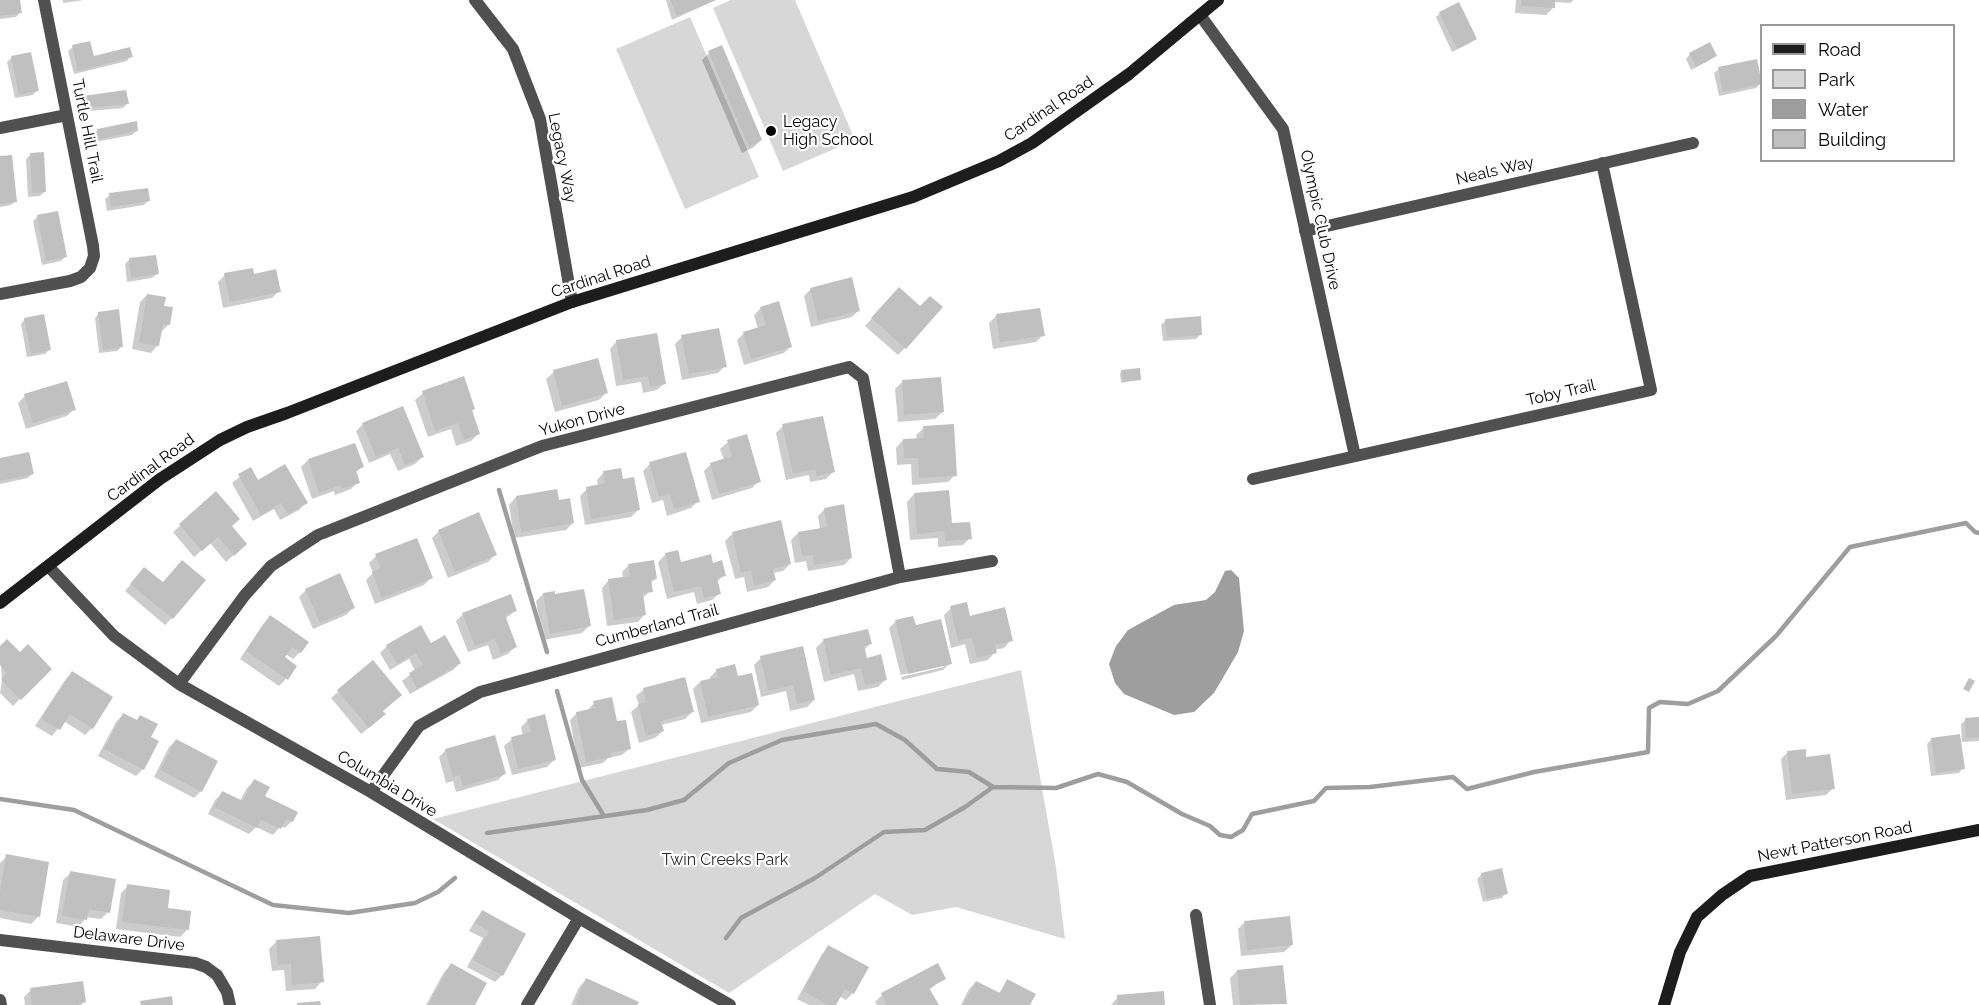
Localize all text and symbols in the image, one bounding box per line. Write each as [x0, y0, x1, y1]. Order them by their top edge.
legend [1760, 24, 1955, 162]
text: Road [1818, 39, 1861, 60]
text: Park [1818, 69, 1855, 90]
street label: Cardinal Road [1001, 72, 1097, 146]
street label: Turtle Hill Trail [68, 77, 106, 185]
text: Water [1818, 99, 1868, 120]
street label: Legacy Way [544, 111, 580, 205]
place label: Legacy High School [783, 112, 873, 150]
marker: Legacy High School [764, 124, 778, 138]
text: Building [1818, 129, 1886, 150]
street label: Olympic Club Drive [1296, 148, 1344, 292]
street label: Neals Way [1454, 153, 1536, 189]
street label: Cardinal Road [549, 252, 653, 302]
street label: Toby Trail [1525, 376, 1597, 410]
street label: Yukon Drive [537, 399, 627, 441]
street label: Cardinal Road [104, 430, 198, 506]
street label: Cumberland Trail [593, 600, 721, 652]
street label: Columbia Drive [333, 747, 441, 821]
street label: Newt Patterson Road [1756, 818, 1914, 866]
park label: Twin Creeks Park [662, 850, 788, 870]
street label: Delaware Drive [72, 923, 186, 955]

